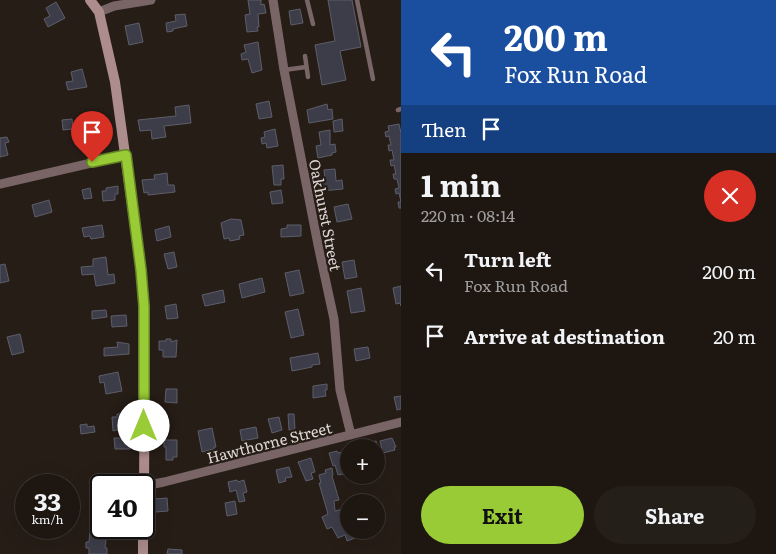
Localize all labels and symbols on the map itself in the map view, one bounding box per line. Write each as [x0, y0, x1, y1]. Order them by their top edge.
pin [71, 111, 113, 162]
street label: Oakhurst Street [304, 157, 348, 273]
position arrow [117, 399, 169, 451]
street label: Hawthorne Street [204, 415, 334, 469]
speed limit sign: 40 [90, 474, 155, 539]

